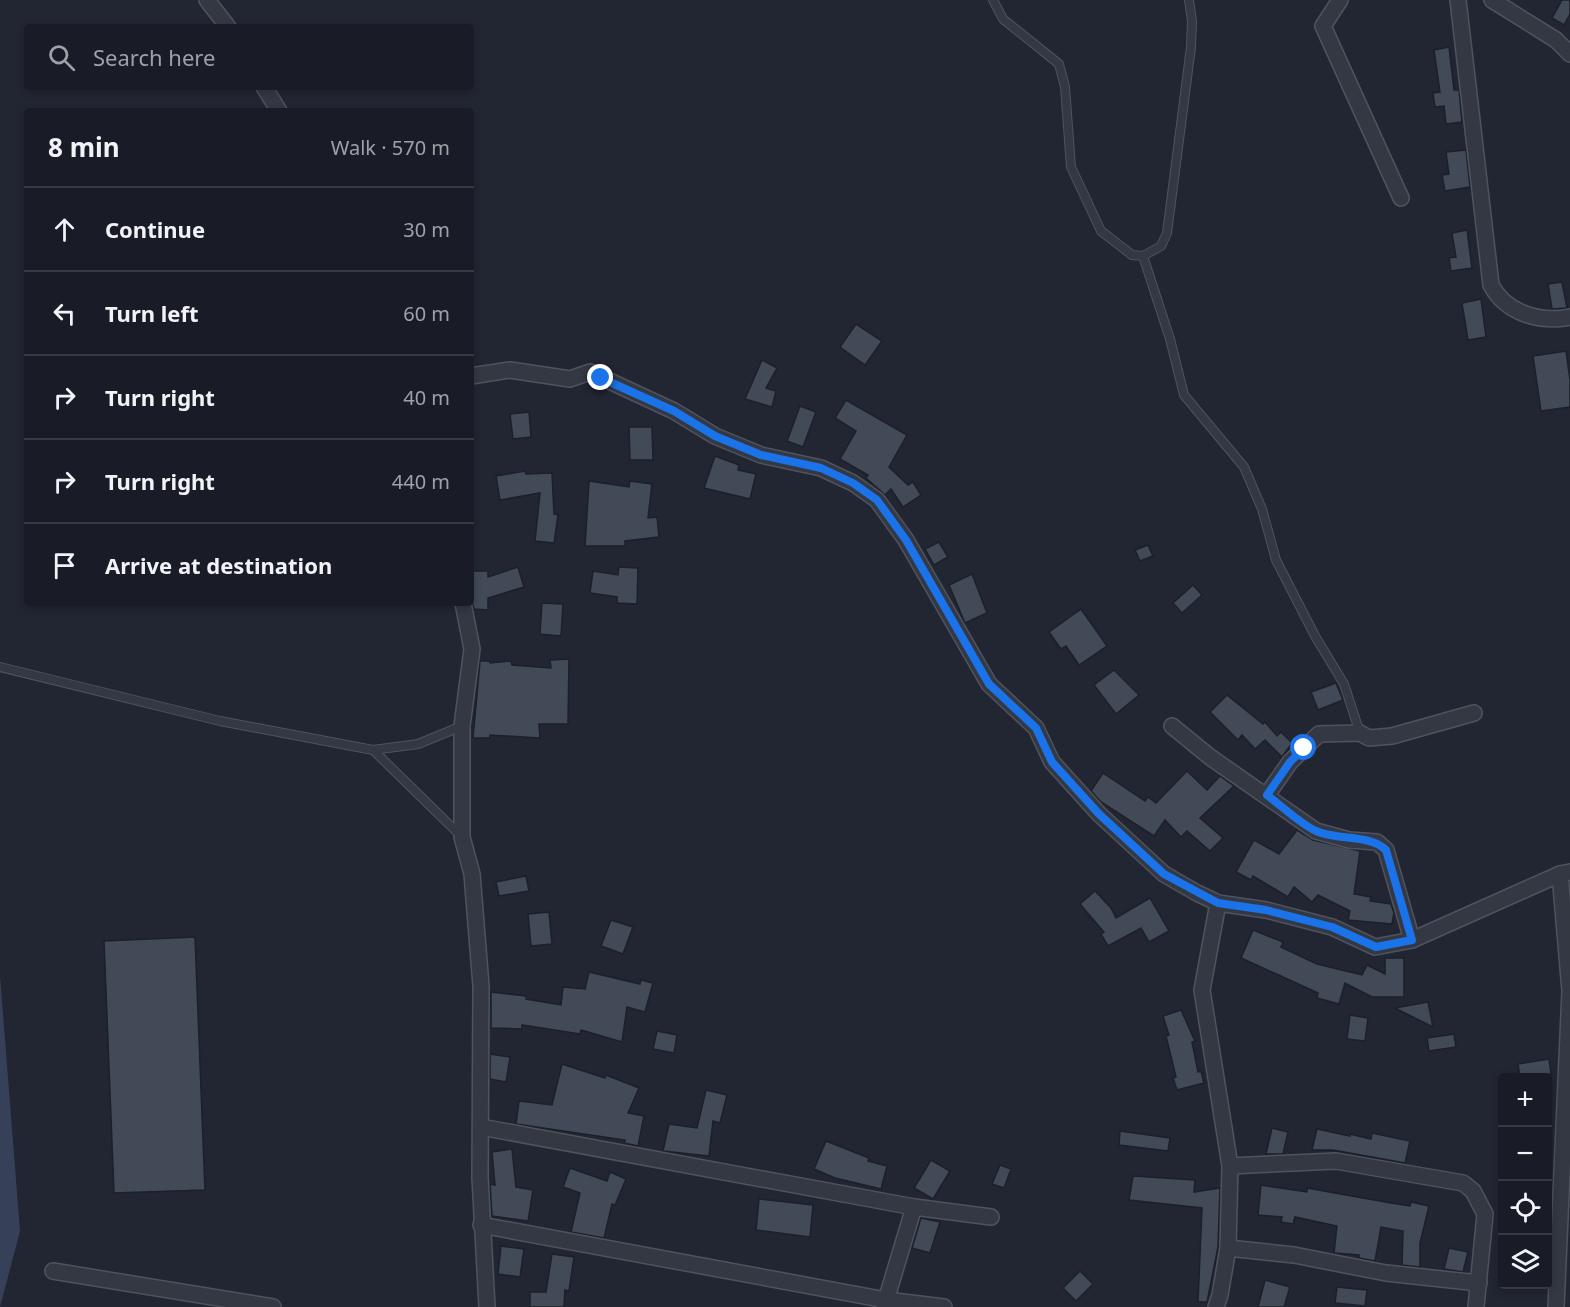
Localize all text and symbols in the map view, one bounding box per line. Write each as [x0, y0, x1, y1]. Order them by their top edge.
search box [24, 24, 474, 90]
icon: search [45, 41, 78, 74]
text: Search here [93, 42, 215, 72]
text: 8 min [48, 129, 120, 165]
text: Walk · 570 m [331, 134, 450, 161]
icon: ahead [48, 213, 81, 246]
text: Continue [105, 214, 205, 244]
text: 30 m [403, 216, 450, 243]
icon: left [48, 297, 81, 330]
text: Turn left [105, 298, 199, 328]
text: 60 m [403, 300, 450, 327]
route end [587, 364, 613, 390]
icon: right [48, 381, 81, 414]
text: Turn right [105, 382, 215, 412]
text: 40 m [403, 384, 450, 411]
icon: right [48, 465, 81, 498]
text: Turn right [105, 466, 215, 496]
text: 440 m [392, 468, 450, 495]
icon: arrive [48, 549, 81, 582]
text: Arrive at destination [105, 550, 332, 580]
route start [1290, 734, 1316, 760]
map controls [1498, 1073, 1552, 1289]
button: + [1498, 1073, 1552, 1127]
button: − [1498, 1127, 1552, 1181]
button: locate [1498, 1181, 1552, 1235]
button: layers [1498, 1235, 1552, 1289]

